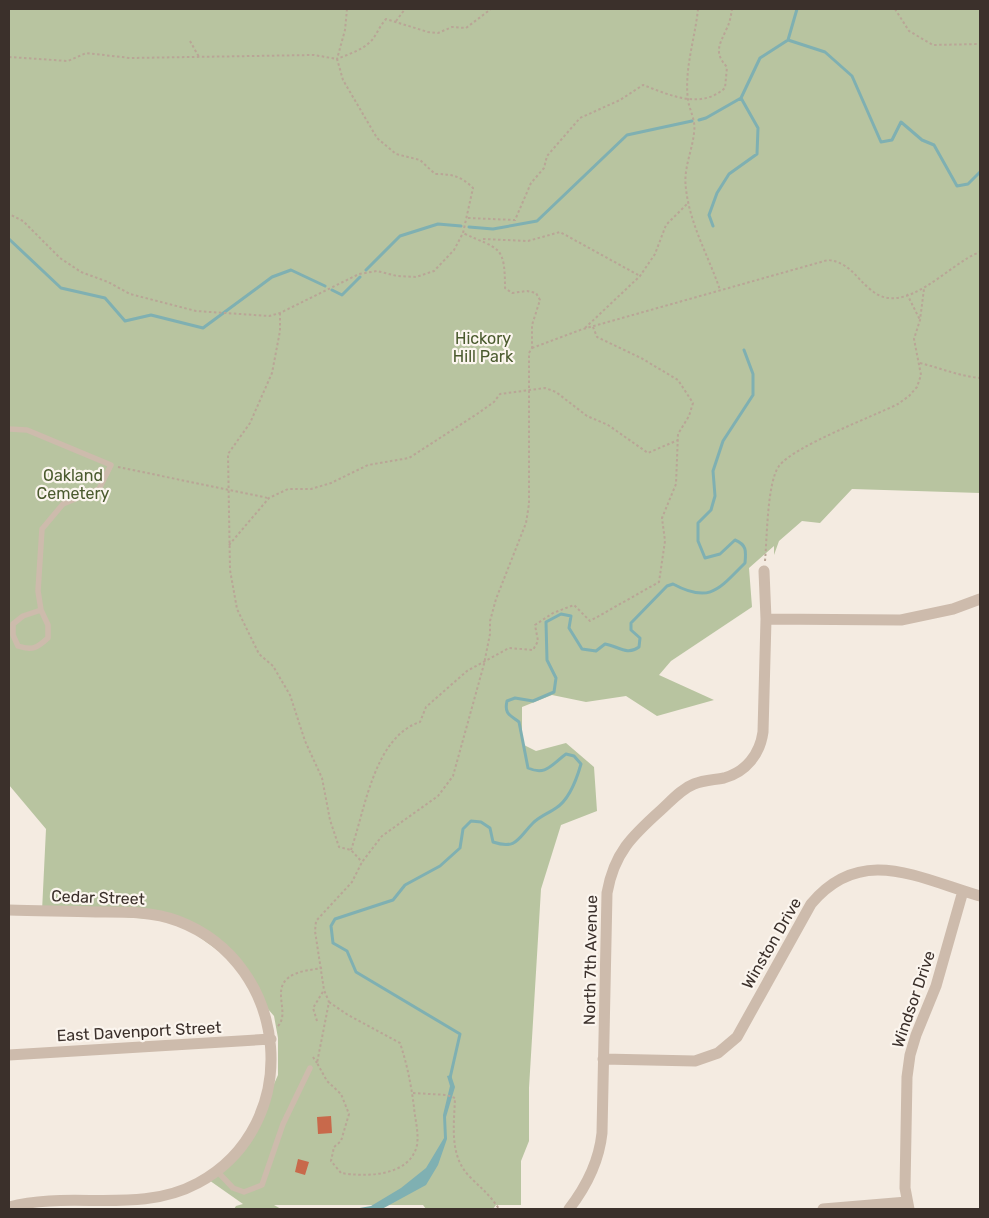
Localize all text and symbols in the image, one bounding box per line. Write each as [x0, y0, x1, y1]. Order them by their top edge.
park label: Hickory Hill Park [453, 329, 514, 366]
park label: Oakland Cemetery [37, 466, 110, 503]
street label: Cedar Street [51, 886, 145, 909]
street label: Winston Drive [738, 894, 805, 992]
street label: North 7th Avenue [580, 895, 601, 1025]
street label: Windsor Drive [888, 948, 939, 1050]
street label: East Davenport Street [56, 1018, 222, 1045]

